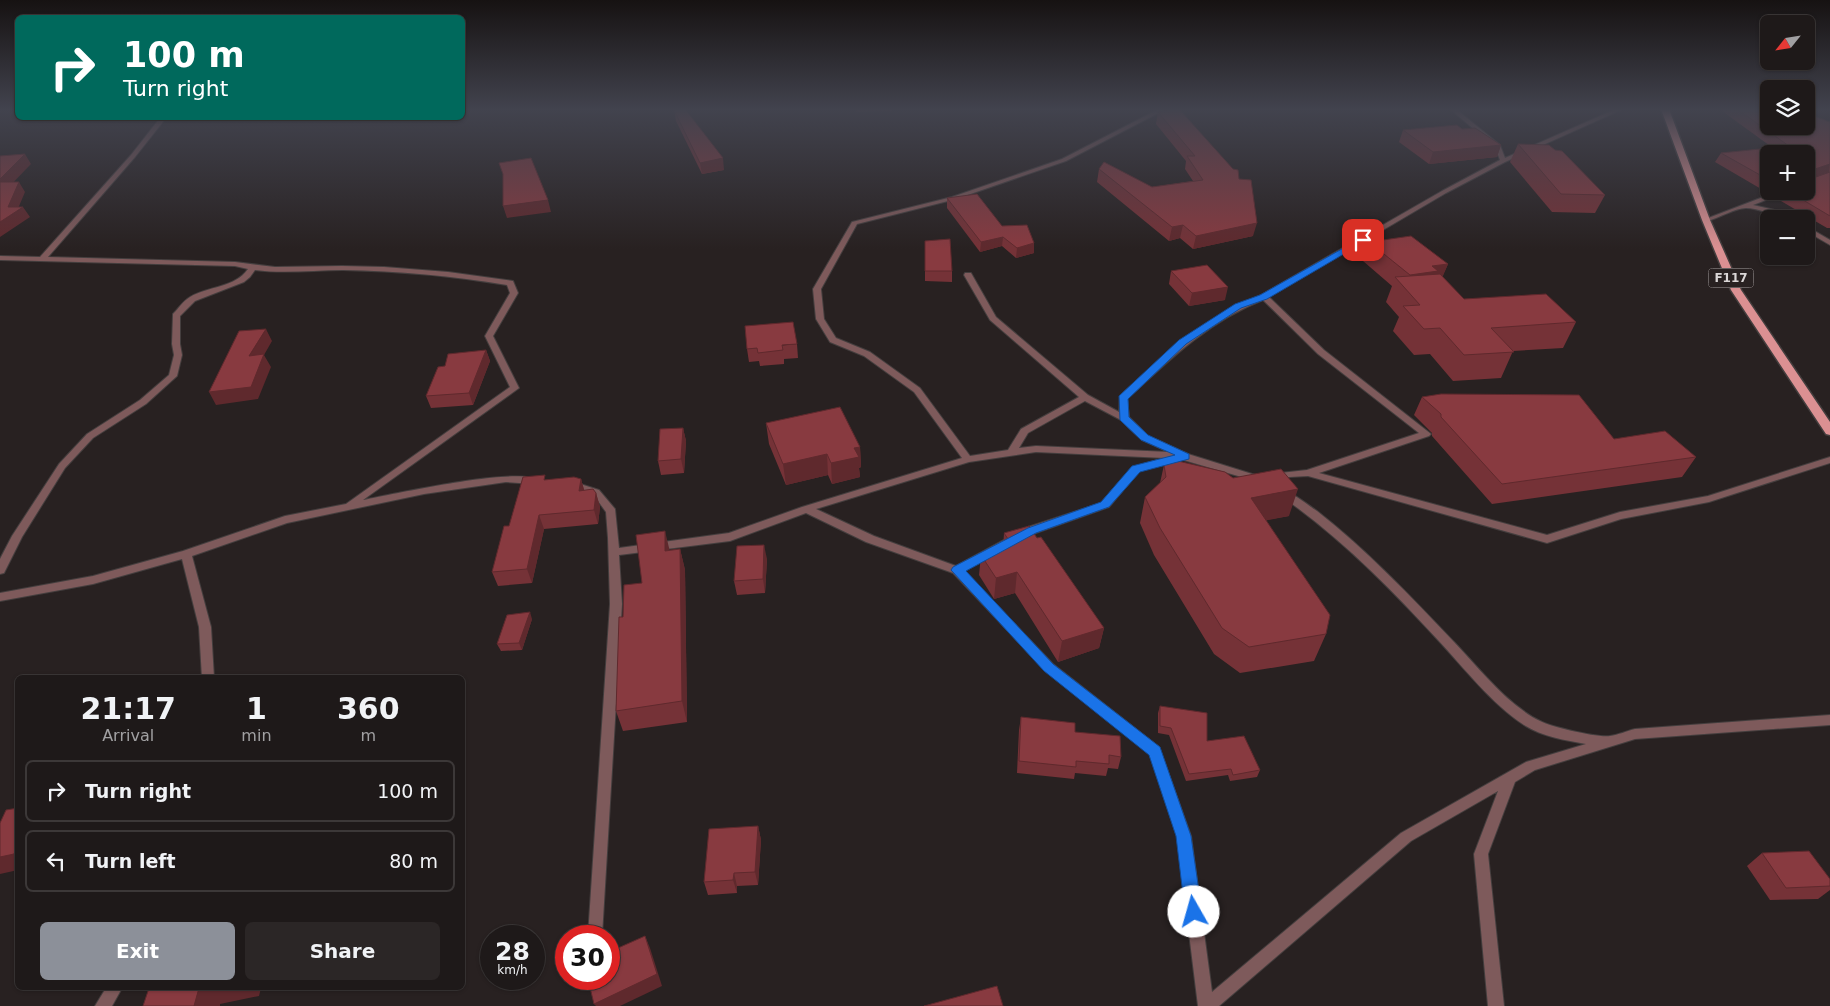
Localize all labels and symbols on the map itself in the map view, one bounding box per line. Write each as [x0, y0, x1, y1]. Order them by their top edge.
north arrow [1760, 15, 1815, 70]
pin [1342, 219, 1384, 261]
road number: F117 [1708, 268, 1754, 288]
position arrow [1167, 885, 1219, 937]
speed limit sign: 30 [555, 925, 620, 990]

